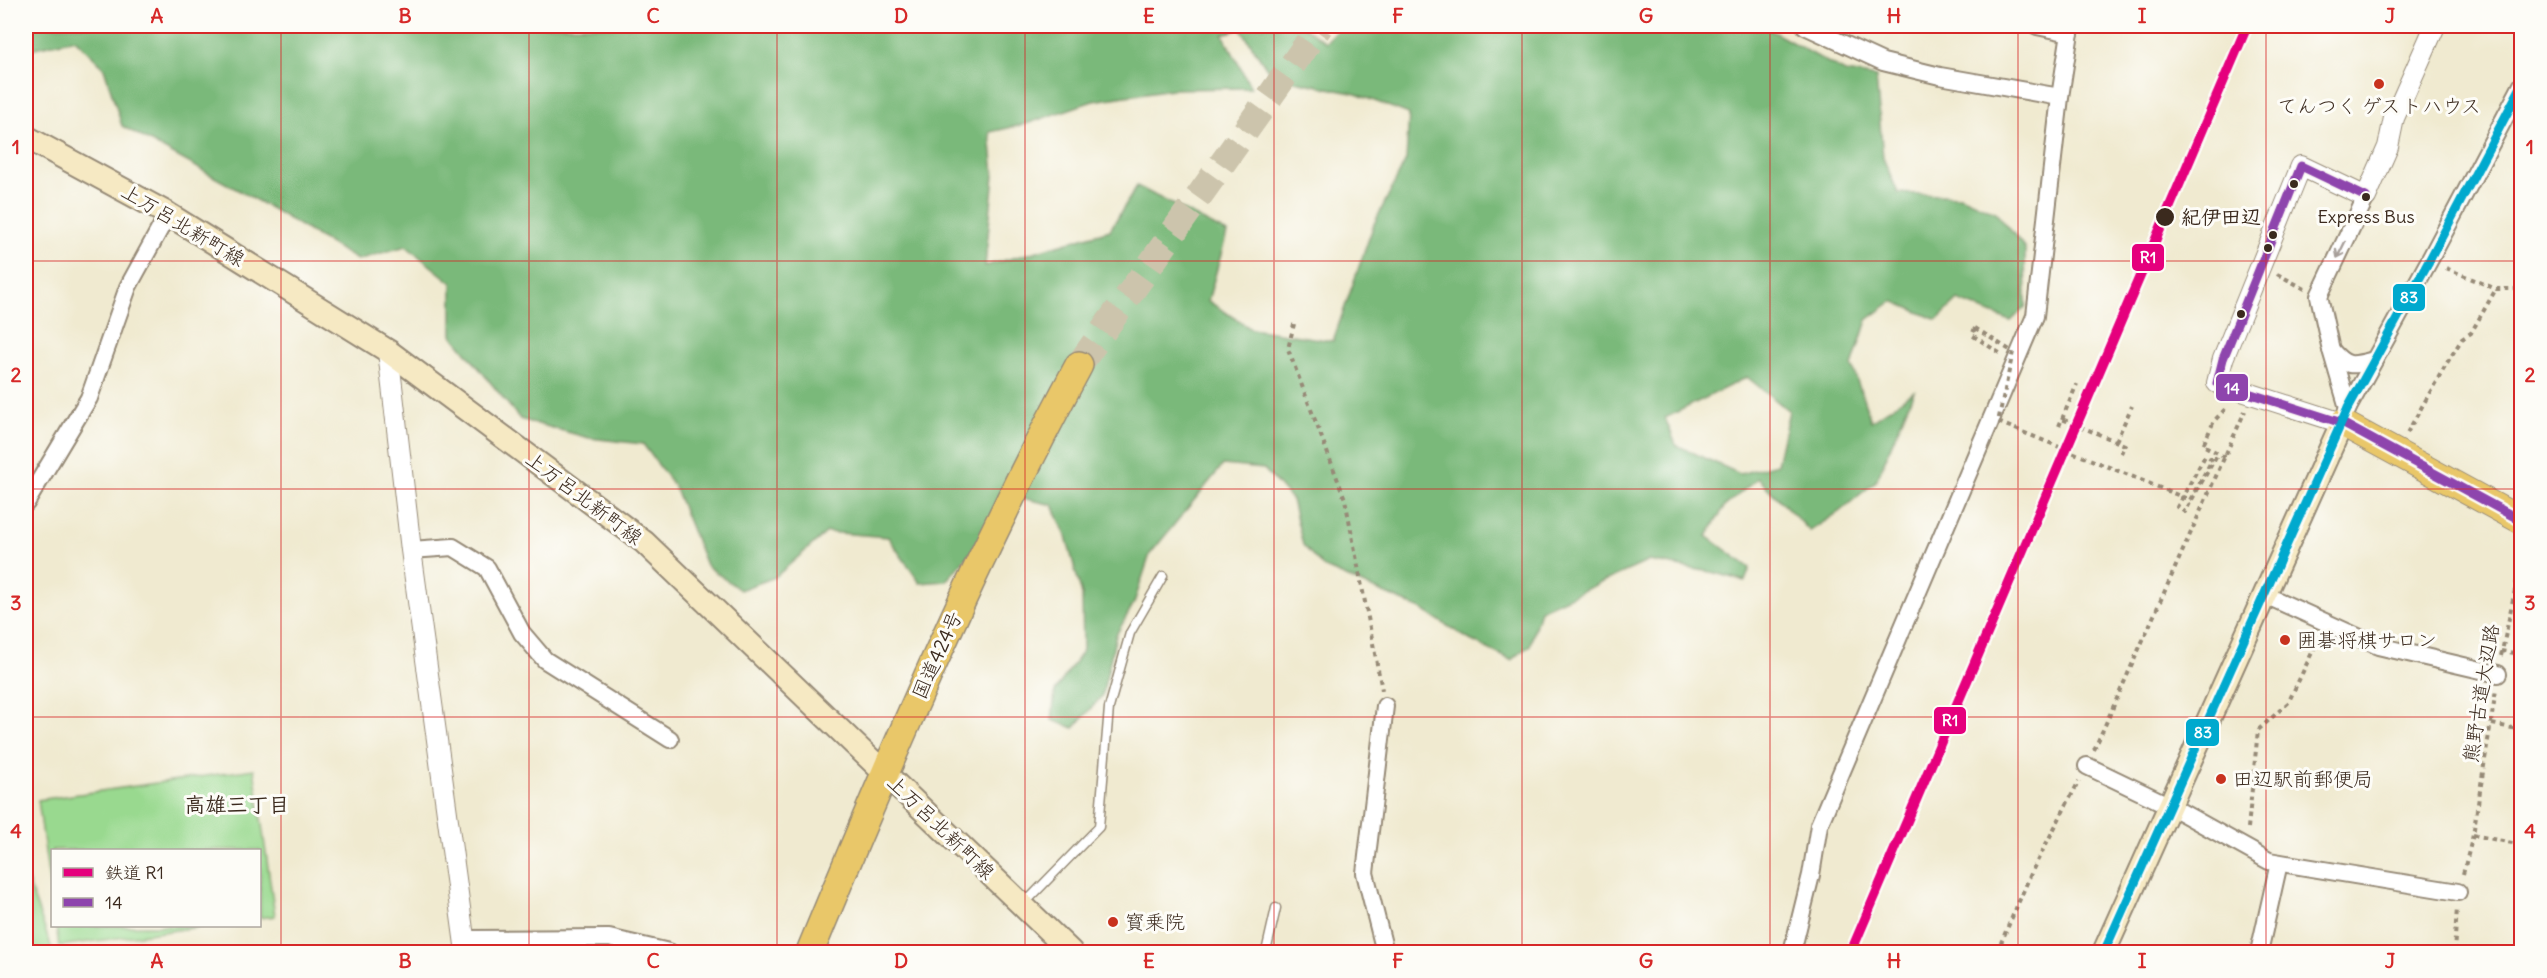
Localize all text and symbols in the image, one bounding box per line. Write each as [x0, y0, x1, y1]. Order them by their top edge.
text: A [151, 3, 164, 28]
text: B [398, 3, 412, 28]
text: C [646, 3, 660, 28]
text: D [894, 3, 908, 28]
text: E [1143, 3, 1155, 28]
text: F [1392, 3, 1404, 28]
text: G [1639, 3, 1653, 28]
text: H [1887, 3, 1901, 28]
text: I [2138, 3, 2147, 28]
text: J [2385, 3, 2396, 28]
marker: てんつく ゲストハウス [2372, 77, 2386, 91]
place label: てんつく ゲストハウス [2277, 93, 2481, 118]
text: 1 [12, 134, 20, 159]
text: 1 [2526, 134, 2534, 159]
street label: 上万呂北新町線 [117, 178, 250, 271]
unlabelled marker [2288, 178, 2300, 190]
marker: Express Bus [2360, 191, 2372, 203]
place label: 紀伊田辺 [2181, 204, 2261, 229]
place label: Express Bus [2317, 205, 2415, 228]
marker: 紀伊田辺 [2154, 206, 2176, 228]
unlabelled marker [2267, 229, 2279, 241]
one-way arrow [2334, 240, 2346, 258]
unlabelled marker [2262, 242, 2274, 254]
line badge: R1 [2131, 243, 2165, 272]
text: R1 [2140, 247, 2156, 267]
line badge: 83 [2392, 283, 2426, 312]
text: 83 [2400, 287, 2418, 307]
unlabelled marker [2235, 308, 2247, 320]
text: 2 [11, 362, 22, 387]
text: 2 [2525, 362, 2536, 387]
line badge: 14 [2215, 373, 2249, 402]
text: 14 [2224, 378, 2240, 398]
street label: 上万呂北新町線 [521, 445, 648, 550]
text: 3 [10, 590, 22, 615]
text: 3 [2524, 590, 2536, 615]
street label: 国道424号 [906, 607, 967, 703]
street label: 熊野古道大辺路 [2457, 622, 2504, 764]
place label: 囲碁将棋サロン [2297, 627, 2437, 652]
marker: 囲碁将棋サロン [2278, 633, 2292, 647]
line badge: R1 [1933, 706, 1967, 735]
text: R1 [1942, 710, 1958, 730]
line badge: 83 [2185, 718, 2220, 747]
text: 83 [2194, 722, 2212, 742]
place label: 田辺駅前郵便局 [2233, 766, 2373, 791]
street label: 上万呂北新町線 [882, 769, 1000, 884]
marker: 田辺駅前郵便局 [2214, 772, 2228, 786]
district label: 高雄三丁目 [185, 791, 290, 818]
text: 4 [10, 818, 22, 843]
text: 4 [2524, 818, 2536, 843]
legend [51, 849, 261, 927]
text: 鉄道 R1 [105, 861, 164, 884]
text: 14 [105, 891, 123, 914]
place label: 寳乗院 [1125, 909, 1185, 934]
marker: 寳乗院 [1106, 915, 1120, 929]
text: A [151, 948, 164, 973]
text: B [398, 948, 412, 973]
text: C [646, 948, 660, 973]
text: D [894, 948, 908, 973]
text: E [1143, 948, 1155, 973]
text: F [1392, 948, 1404, 973]
text: G [1639, 948, 1653, 973]
text: H [1887, 948, 1901, 973]
text: I [2138, 948, 2147, 973]
text: J [2385, 948, 2396, 973]

